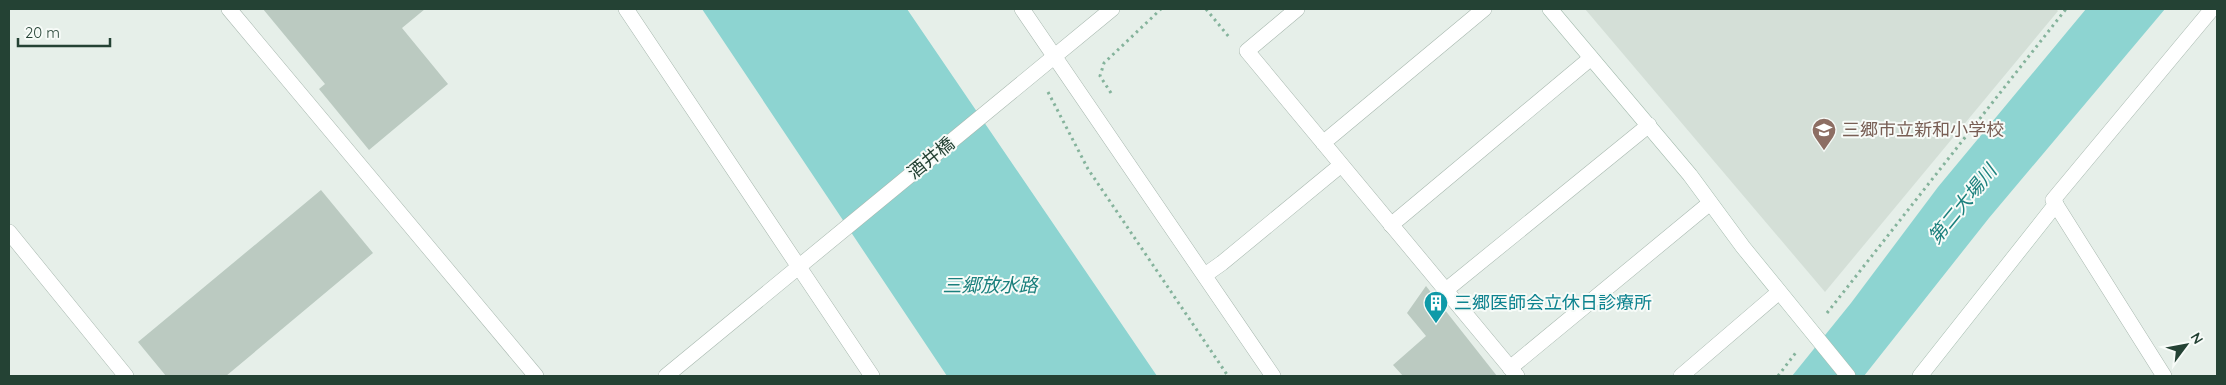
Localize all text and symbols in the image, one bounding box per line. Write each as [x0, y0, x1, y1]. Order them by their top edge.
scale bar [18, 15, 110, 47]
text: 20 m [25, 23, 60, 42]
school or university icon: 三郷市立新和小学校 [1811, 117, 1837, 151]
place label: 三郷市立新和小学校 [1842, 118, 2004, 141]
street label: 酒井橋 [902, 132, 959, 184]
water label: 第二大場川 [1923, 158, 2002, 248]
water label: 三郷放水路 [942, 273, 1039, 297]
building icon: 三郷医師会立休日診療所 [1423, 290, 1449, 324]
place label: 三郷医師会立休日診療所 [1454, 291, 1652, 314]
north arrow [2161, 320, 2211, 370]
text: N [2187, 329, 2207, 347]

